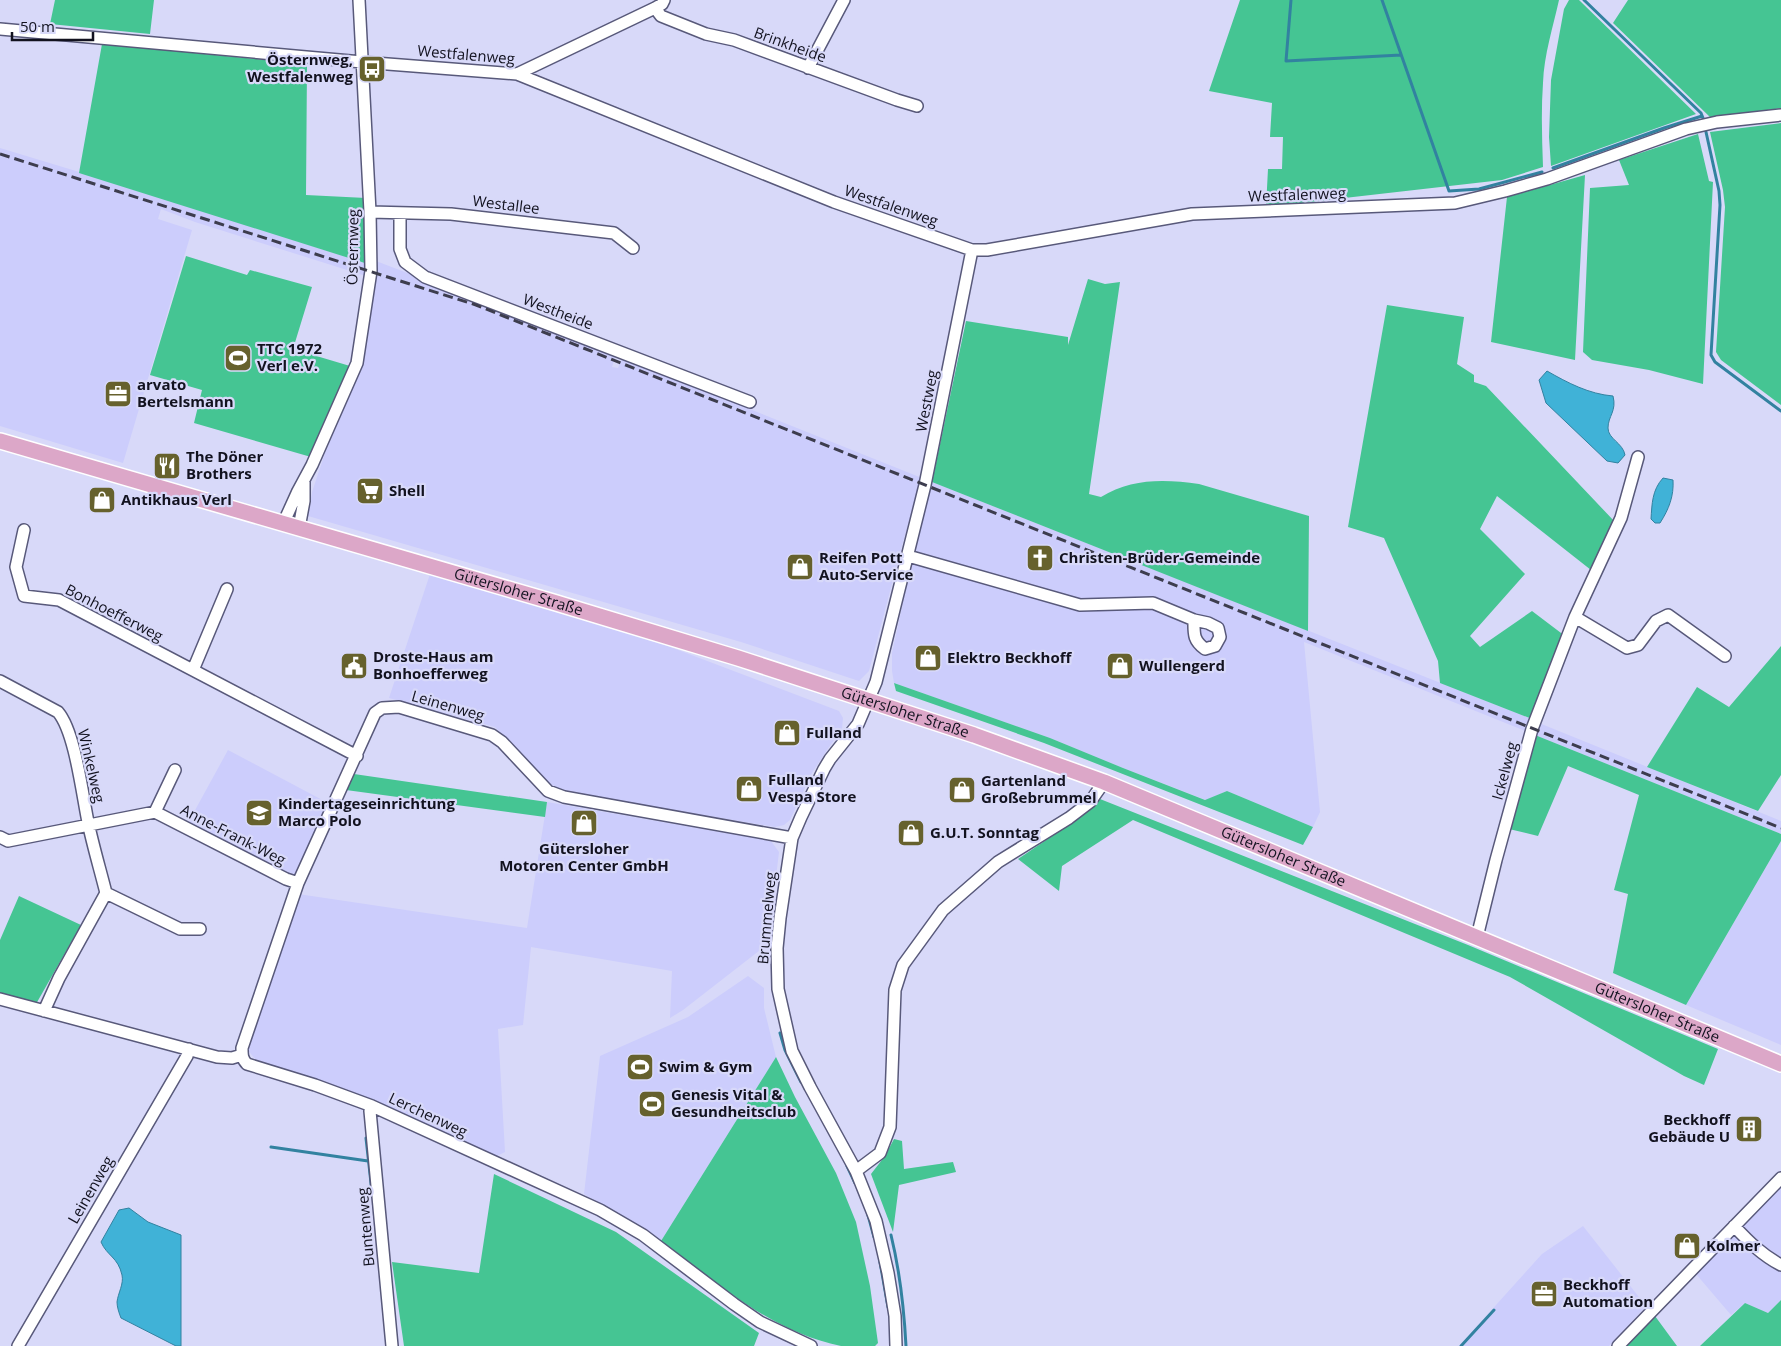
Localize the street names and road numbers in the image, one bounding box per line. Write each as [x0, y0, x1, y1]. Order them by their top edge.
street label: Brinkheide [751, 22, 829, 66]
street label: Westfalenweg [417, 40, 516, 68]
street label: Westfalenweg [842, 180, 941, 230]
street label: Westfalenweg [1248, 182, 1346, 206]
street label: Westallee [471, 190, 541, 218]
street label: Östernweg [341, 209, 363, 285]
street label: Westheide [520, 289, 596, 334]
street label: Westweg [910, 368, 942, 434]
street label: Gütersloher Straße [452, 563, 586, 620]
street label: Bonhoefferweg [62, 579, 167, 645]
street label: Gütersloher Straße [839, 681, 972, 742]
street label: Leinenweg [409, 685, 487, 725]
street label: Winkelweg [74, 727, 110, 805]
street label: Ickelweg [1487, 739, 1521, 802]
street label: Anne-Frank-Weg [177, 799, 290, 869]
street label: Gütersloher Straße [1218, 821, 1349, 891]
street label: Brummelweg [752, 871, 780, 965]
street label: Gütersloher Straße [1592, 977, 1723, 1046]
street label: Lerchenweg [386, 1087, 471, 1141]
street label: Leinenweg [63, 1152, 118, 1227]
street label: Buntenweg [352, 1187, 378, 1267]

